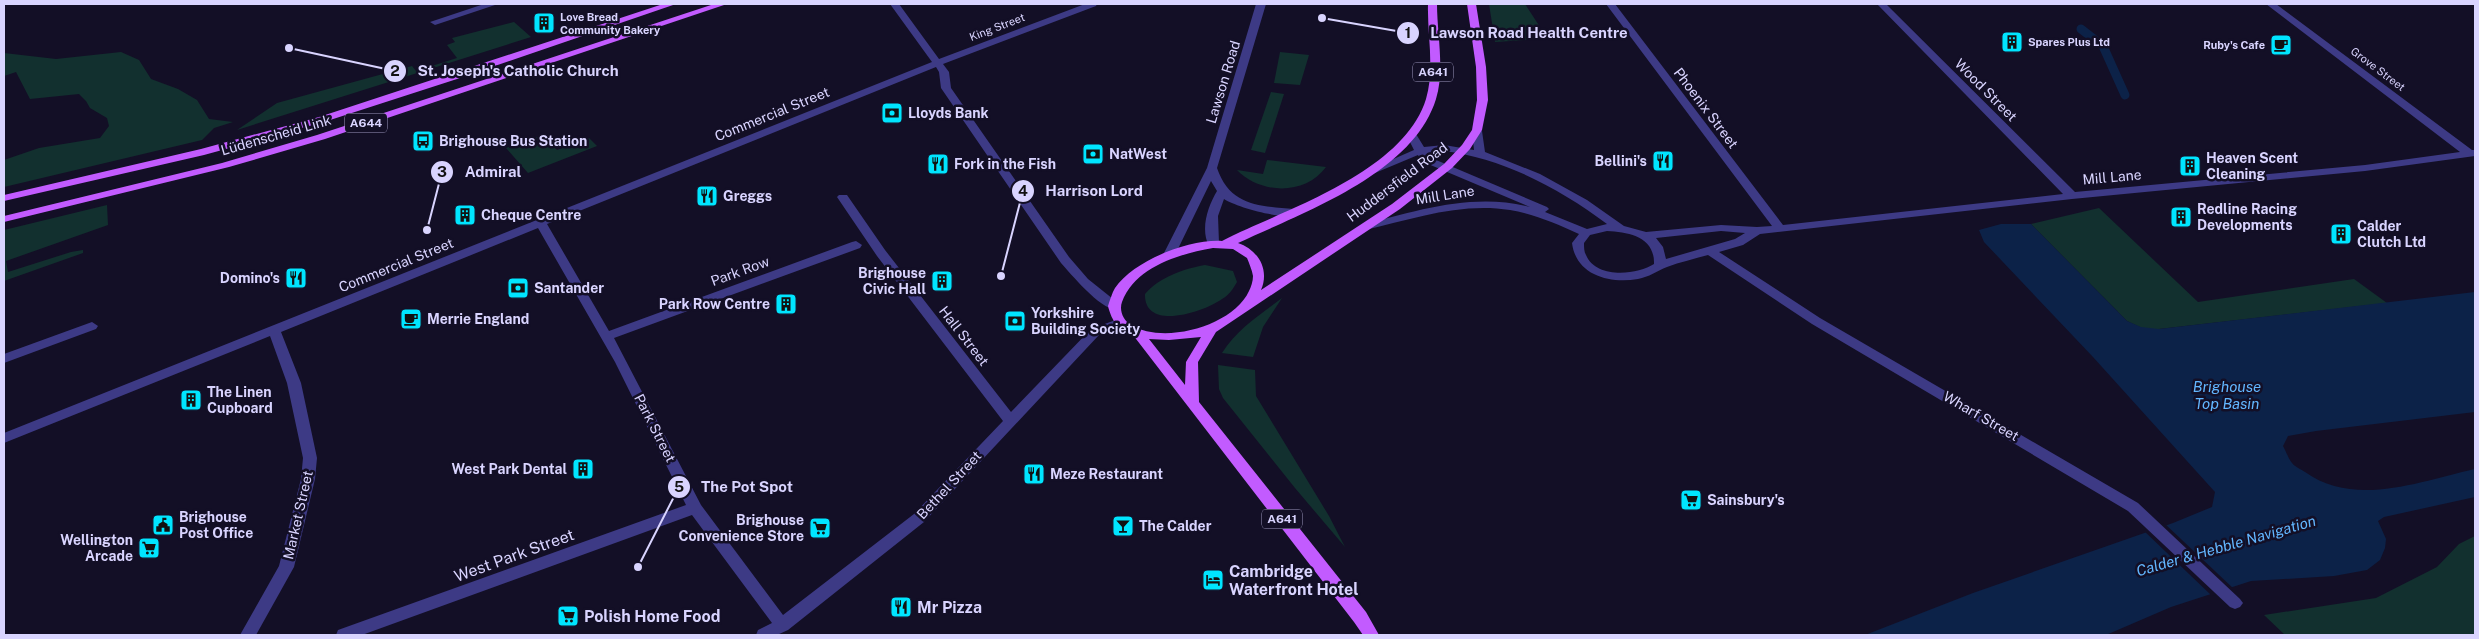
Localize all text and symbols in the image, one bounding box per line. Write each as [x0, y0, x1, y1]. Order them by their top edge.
building icon: Love Bread Community Bakery [532, 11, 556, 35]
place label: Love Bread Community Bakery [560, 11, 661, 36]
street label: King Street [968, 11, 1026, 43]
callout: Lawson Road Health Centre [1396, 18, 1638, 48]
text: 1 [1405, 24, 1411, 41]
text: Lawson Road Health Centre [1430, 24, 1628, 41]
building icon: Spares Plus Ltd [2000, 30, 2024, 54]
cafe icon: Ruby's Cafe [2269, 33, 2293, 57]
place label: Spares Plus Ltd [2028, 36, 2110, 48]
street label: Lawson Road [1203, 39, 1243, 125]
place label: Ruby's Cafe [2203, 39, 2265, 51]
street label: Grove Street [2349, 45, 2407, 93]
callout: St. Joseph's Catholic Church [383, 56, 629, 86]
street label: Wood Street [1952, 56, 2020, 124]
text: 2 [390, 62, 400, 79]
text: St. Joseph's Catholic Church [417, 62, 619, 79]
road number: A641 [1413, 62, 1453, 82]
street label: Phoenix Street [1671, 65, 1741, 151]
street label: Commercial Street [712, 84, 832, 144]
bank icon: Lloyds Bank [880, 101, 904, 125]
place label: Lloyds Bank [908, 105, 989, 121]
street label: Lüdenscheid Link [219, 112, 333, 158]
road number: A644 [345, 114, 387, 132]
bus stop icon: Brighouse Bus Station [411, 129, 435, 153]
place label: Brighouse Bus Station [439, 133, 587, 149]
street label: Huddersfield Road [1344, 139, 1450, 225]
bank icon: NatWest [1081, 142, 1105, 166]
place label: NatWest [1109, 146, 1167, 162]
restaurant icon: Bellini's [1651, 149, 1675, 173]
place label: Heaven Scent Cleaning [2206, 150, 2298, 182]
restaurant icon: Fork in the Fish [926, 152, 950, 176]
place label: Bellini's [1594, 153, 1647, 169]
building icon: Heaven Scent Cleaning [2178, 154, 2202, 178]
place label: Fork in the Fish [954, 156, 1056, 172]
callout: Admiral [429, 157, 531, 187]
text: 3 [437, 163, 447, 180]
text: Admiral [465, 163, 521, 180]
street label: Mill Lane [2082, 166, 2142, 188]
callout: Harrison Lord [1010, 176, 1153, 206]
text: 4 [1018, 182, 1028, 199]
text: Harrison Lord [1045, 182, 1143, 199]
street label: Mill Lane [1414, 182, 1476, 208]
restaurant icon: Greggs [695, 184, 719, 208]
place label: Greggs [723, 188, 772, 204]
place label: Redline Racing Developments [2197, 201, 2297, 233]
building icon: Cheque Centre [453, 203, 477, 227]
building icon: Redline Racing Developments [2169, 205, 2193, 229]
place label: Cheque Centre [481, 207, 581, 223]
place label: Calder Clutch Ltd [2357, 218, 2426, 250]
building icon: Calder Clutch Ltd [2329, 222, 2353, 246]
street label: Commercial Street [336, 235, 456, 295]
street label: Park Row [708, 253, 772, 289]
place label: Brighouse Civic Hall [858, 265, 926, 297]
restaurant icon: Domino's [284, 266, 308, 290]
building icon: Brighouse Civic Hall [930, 269, 954, 293]
place label: Domino's [220, 270, 280, 286]
bank icon: Santander [506, 276, 530, 300]
place label: Santander [534, 280, 604, 296]
building icon: Park Row Centre [774, 292, 798, 316]
place label: Park Row Centre [659, 296, 770, 312]
street label: Hall Street [936, 303, 992, 369]
place label: Yorkshire Building Society [1031, 305, 1140, 337]
cafe icon: Merrie England [399, 307, 423, 331]
bank icon: Yorkshire Building Society [1003, 309, 1027, 333]
place label: Merrie England [427, 311, 529, 327]
water label: Brighouse Top Basin [2193, 378, 2261, 412]
place label: The Linen Cupboard [207, 384, 273, 416]
building icon: The Linen Cupboard [179, 388, 203, 412]
street label: Wharf Street [1940, 388, 2022, 444]
street label: Park Street [631, 391, 679, 465]
street label: Bethel Street [913, 448, 985, 522]
building icon: West Park Dental [571, 457, 595, 481]
place label: West Park Dental [451, 461, 567, 477]
restaurant icon: Meze Restaurant [1022, 462, 1046, 486]
place label: Meze Restaurant [1050, 466, 1163, 482]
street label: Market Street [280, 469, 316, 561]
callout: The Pot Spot [666, 472, 803, 502]
text: 5 [674, 478, 684, 495]
text: The Pot Spot [701, 478, 793, 495]
supermarket icon: Sainsbury's [1679, 488, 1703, 512]
place label: Sainsbury's [1707, 492, 1785, 508]
place label: Brighouse Post Office [179, 509, 253, 541]
road number: A641 [1262, 509, 1302, 528]
place label: Brighouse Convenience Store [678, 512, 804, 544]
water label: Calder & Hebble Navigation [2134, 512, 2318, 579]
public building icon: Brighouse Post Office [151, 513, 175, 537]
bar icon: The Calder [1111, 514, 1135, 538]
supermarket icon: Brighouse Convenience Store [808, 516, 832, 540]
place label: The Calder [1139, 518, 1212, 534]
street label: West Park Street [452, 525, 577, 586]
place label: Wellington Arcade [60, 532, 133, 564]
supermarket icon: Wellington Arcade [137, 536, 161, 560]
place label: Cambridge Waterfront Hotel [1229, 562, 1358, 599]
hotel icon: Cambridge Waterfront Hotel [1201, 568, 1225, 592]
restaurant icon: Mr Pizza [889, 595, 913, 619]
place label: Mr Pizza [917, 598, 982, 617]
supermarket icon: Polish Home Food [556, 604, 580, 628]
place label: Polish Home Food [584, 607, 720, 626]

